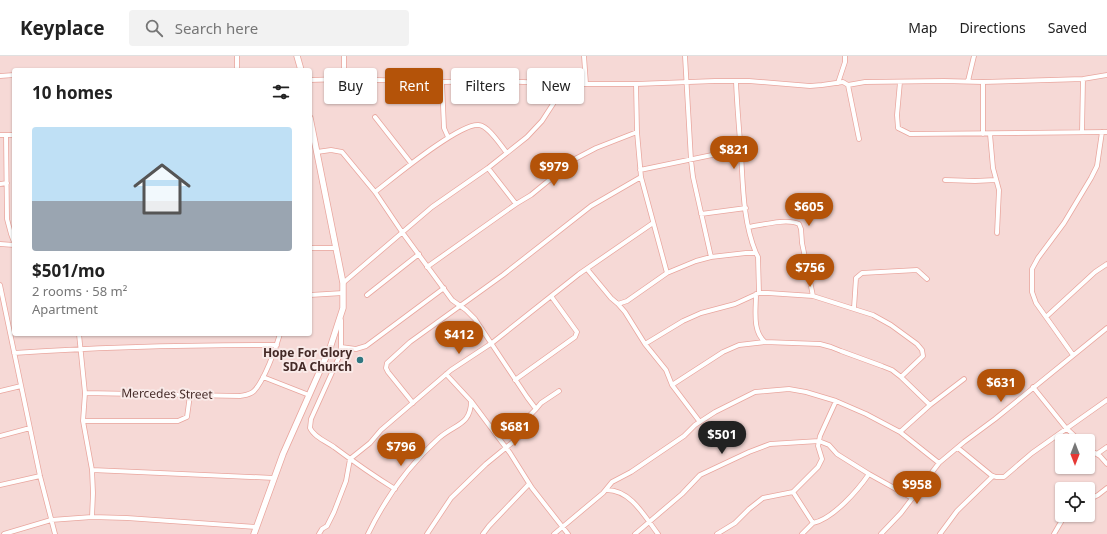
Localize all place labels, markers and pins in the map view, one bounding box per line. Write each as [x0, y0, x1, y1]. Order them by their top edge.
pin: $821 [710, 136, 758, 170]
pin: $979 [530, 153, 578, 187]
pin: $605 [785, 193, 833, 227]
pin: $756 [786, 254, 834, 288]
pin: $412 [435, 321, 483, 355]
place label: Hope For Glory SDA Church [263, 344, 352, 375]
marker: Hope For Glory SDA Church [355, 355, 365, 365]
pin: $631 [977, 369, 1025, 403]
pin: $681 [491, 413, 539, 447]
pin: $501 [698, 421, 746, 455]
pin: $796 [377, 433, 425, 467]
pin: $958 [893, 471, 941, 505]

